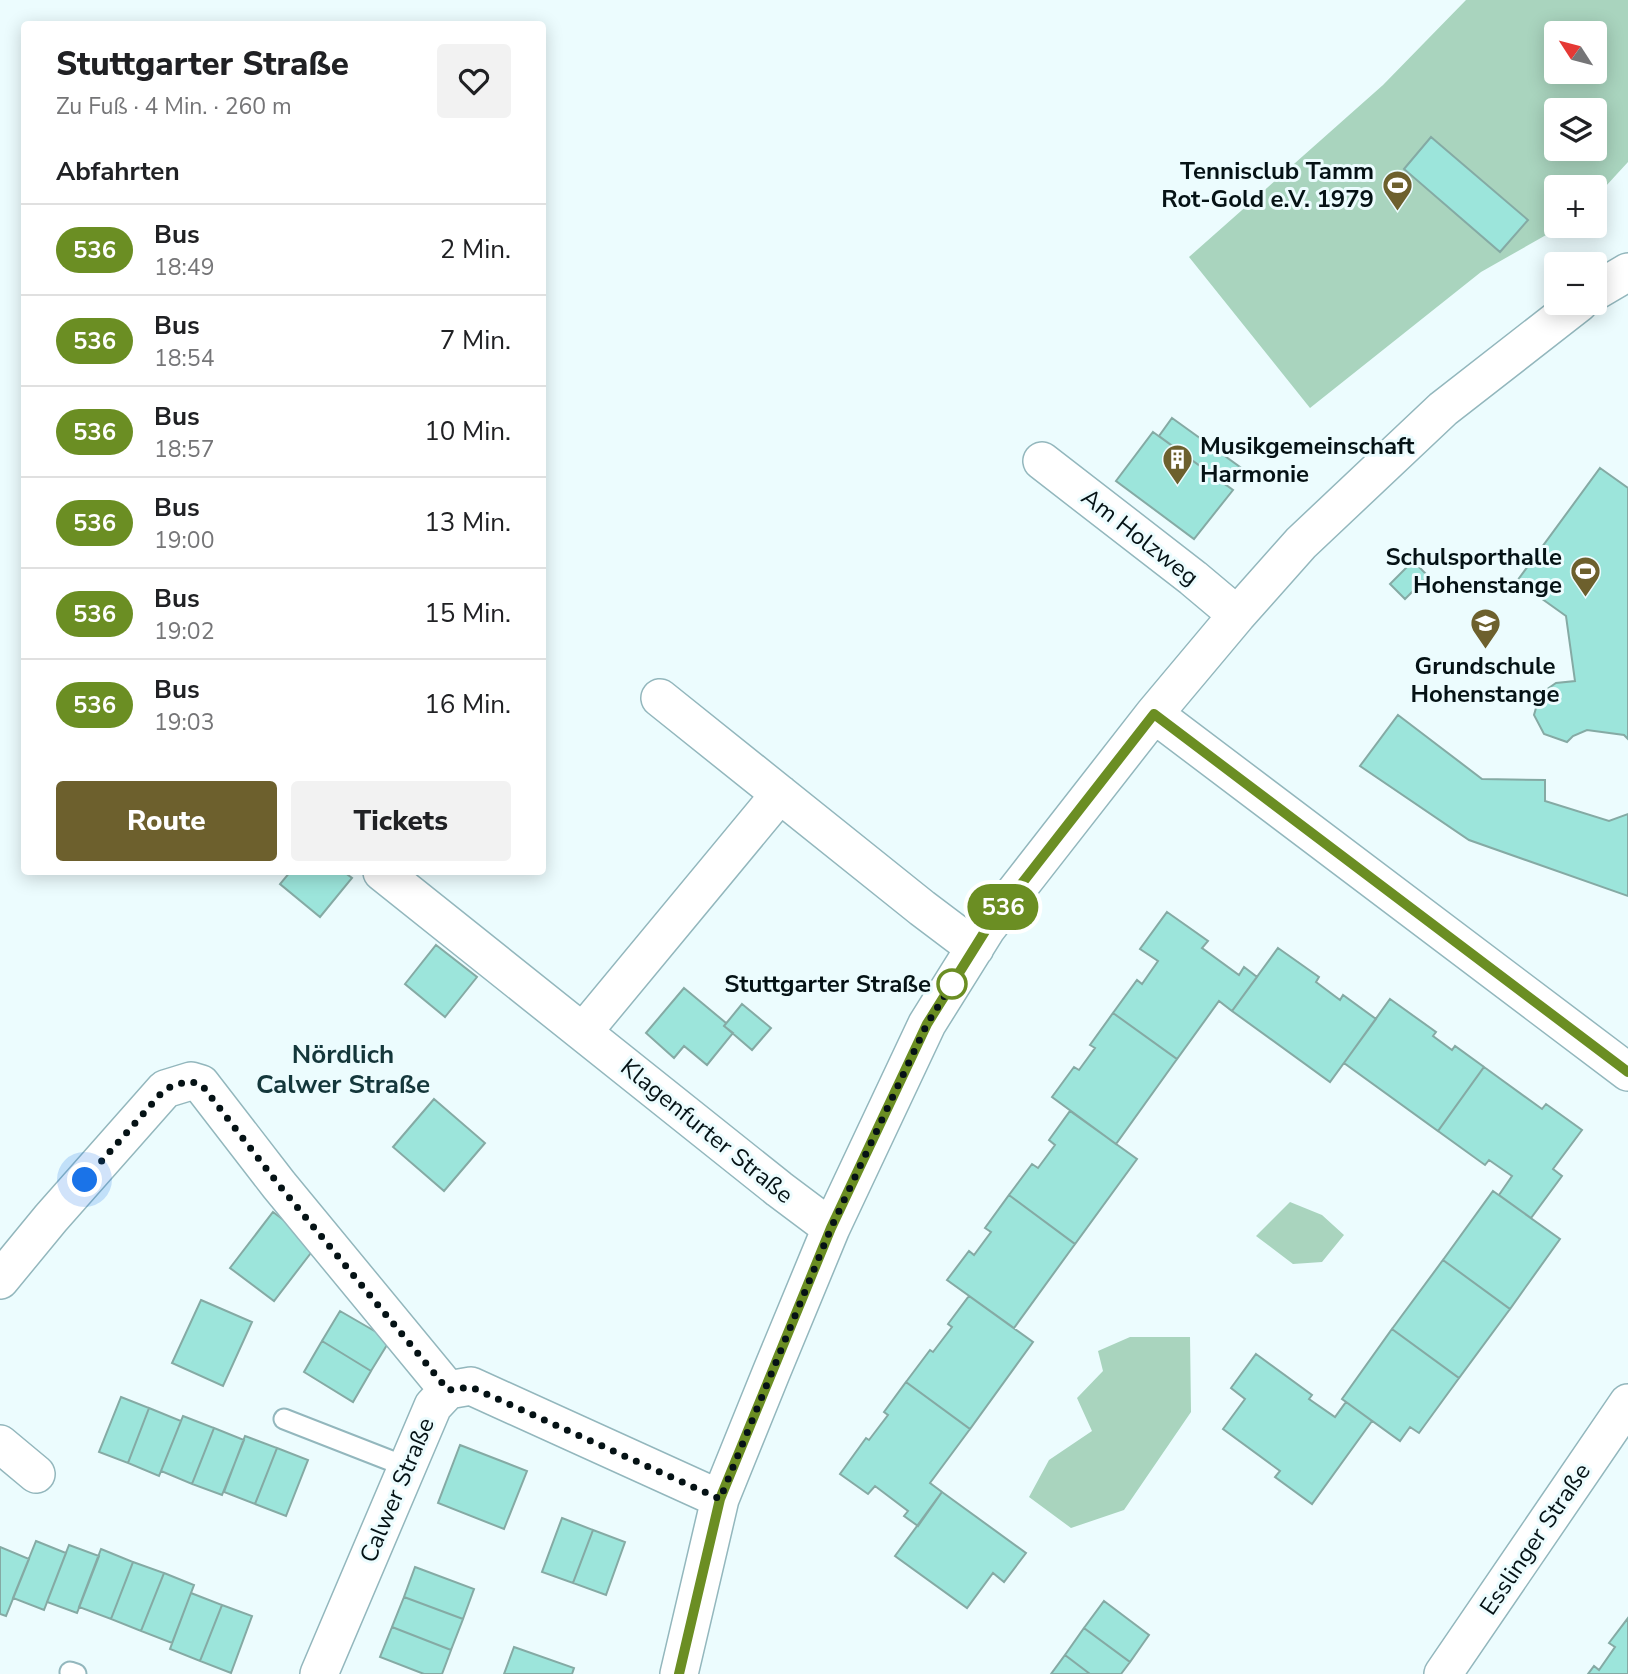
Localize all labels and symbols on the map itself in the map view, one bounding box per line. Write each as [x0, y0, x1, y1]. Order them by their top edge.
north arrow [1544, 21, 1606, 84]
place label: Tennisclub Tamm Rot-Gold e.V. 1979 [1161, 155, 1374, 215]
sports icon: Tennisclub Tamm Rot-Gold e.V. 1979 [1380, 168, 1414, 212]
place label: Musikgemeinschaft Harmonie [1200, 430, 1415, 490]
building icon: Musikgemeinschaft Harmonie [1160, 443, 1194, 487]
street label: Am Holzweg [1075, 481, 1205, 593]
place label: Schulsporthalle Hohenstange [1385, 541, 1562, 601]
sports icon: Schulsporthalle Hohenstange [1568, 554, 1602, 598]
school or university icon: Grundschule Hohenstange [1468, 607, 1502, 651]
place label: Grundschule Hohenstange [1411, 650, 1559, 710]
line badge: 536 [963, 884, 1043, 930]
place label: Stuttgarter Straße [724, 968, 931, 1000]
marker: Stuttgarter Straße [937, 969, 967, 999]
district label: Nördlich Calwer Straße [256, 1037, 430, 1102]
street label: Klagenfurter Straße [614, 1051, 800, 1211]
your location [67, 1162, 102, 1197]
street label: Calwer Straße [352, 1413, 442, 1567]
street label: Esslinger Straße [1472, 1457, 1598, 1621]

